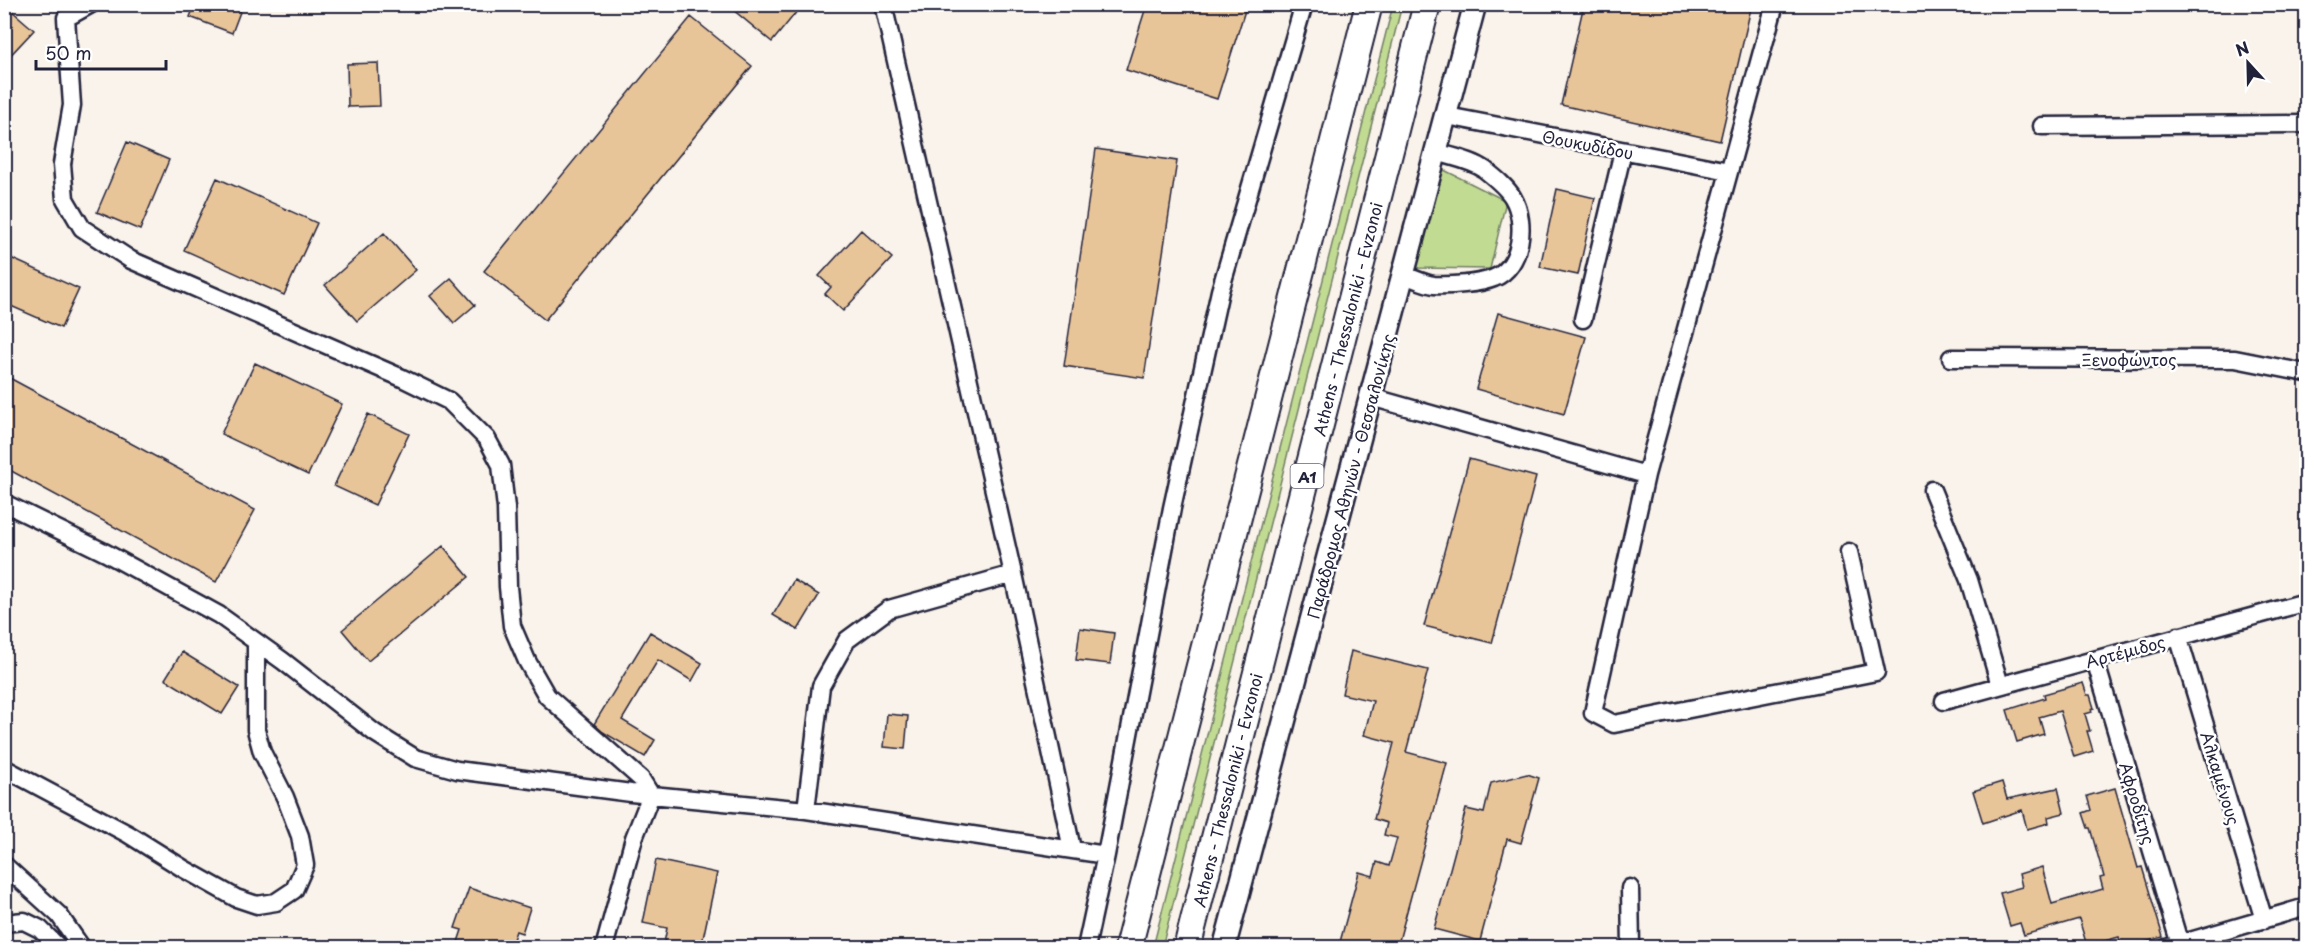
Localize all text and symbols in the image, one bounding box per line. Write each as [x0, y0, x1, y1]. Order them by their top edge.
scale bar [36, 33, 166, 71]
north arrow [2218, 33, 2278, 93]
text: N [2232, 35, 2252, 62]
text: 50 m [45, 39, 92, 66]
street label: Θουκυδίδου [1540, 123, 1636, 165]
street label: Athens - Thessaloniki - Evzonoi [1306, 199, 1388, 439]
street label: Παράδρομος Αθηνών - Θεσσαλονίκης [1300, 331, 1400, 621]
street label: Ξενοφώντος [2082, 347, 2176, 371]
road number: Α1 [1290, 464, 1324, 488]
street label: Αρτέμιδος [2083, 629, 2167, 673]
street label: Athens - Thessaloniki - Evzonoi [1186, 670, 1268, 910]
street label: Αλκαμένους [2195, 728, 2247, 828]
street label: Αφροδίτης [2114, 759, 2162, 847]

